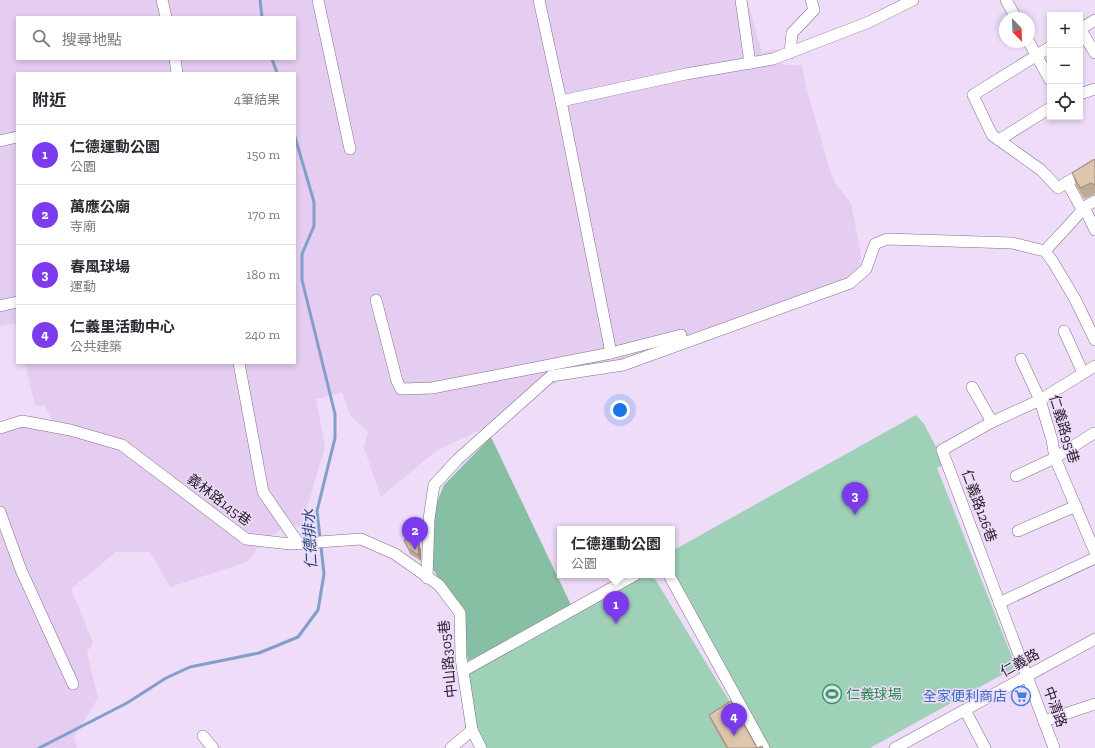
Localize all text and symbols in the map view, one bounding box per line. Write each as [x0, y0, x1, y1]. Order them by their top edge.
north arrow [999, 12, 1035, 48]
map controls [1047, 12, 1083, 120]
button: + [1047, 12, 1083, 48]
search box [16, 16, 296, 60]
icon: search [30, 27, 52, 49]
text: 搜尋地點 [62, 31, 122, 49]
button: − [1047, 48, 1083, 84]
button: locate [1047, 84, 1083, 120]
text: 附近 [32, 90, 66, 110]
text: 4筆結果 [234, 92, 280, 107]
text: 仁德運動公園 [70, 138, 160, 156]
text: 1 [42, 147, 48, 162]
text: 150 m [247, 147, 280, 162]
text: 公園 [70, 159, 96, 174]
text: 萬應公廟 [70, 198, 130, 216]
text: 2 [42, 207, 48, 222]
text: 170 m [247, 207, 280, 222]
text: 寺廟 [70, 219, 96, 234]
text: 春風球場 [70, 258, 130, 276]
text: 3 [42, 267, 48, 282]
text: 180 m [246, 267, 280, 282]
text: 運動 [70, 279, 96, 294]
text: 仁義里活動中心 [70, 318, 175, 336]
text: 4 [41, 327, 49, 342]
text: 240 m [245, 327, 280, 342]
text: 公共建築 [70, 339, 122, 354]
street label: 仁義路95巷 [1046, 393, 1082, 465]
your location [610, 400, 630, 420]
street label: 仁義路126巷 [958, 467, 1000, 545]
street label: 義林路145巷 [183, 470, 255, 530]
pin: 3 [842, 482, 868, 515]
water label: 仁德排水 [299, 508, 321, 569]
pin: 2 [402, 517, 428, 550]
popup [557, 526, 675, 578]
text: 仁德運動公園 [571, 535, 661, 553]
text: 公園 [571, 556, 597, 571]
pin: 1 [603, 591, 629, 624]
street label: 中山路305巷 [435, 619, 461, 699]
street label: 仁義路 [998, 645, 1042, 681]
sports icon: 仁義球場 [821, 683, 843, 705]
street label: 中清路 [1040, 684, 1070, 730]
supermarket icon: 全家便利商店 [1010, 685, 1032, 707]
place label: 仁義球場 [846, 686, 902, 703]
place label: 全家便利商店 [923, 688, 1007, 705]
pin: 4 [721, 703, 747, 736]

